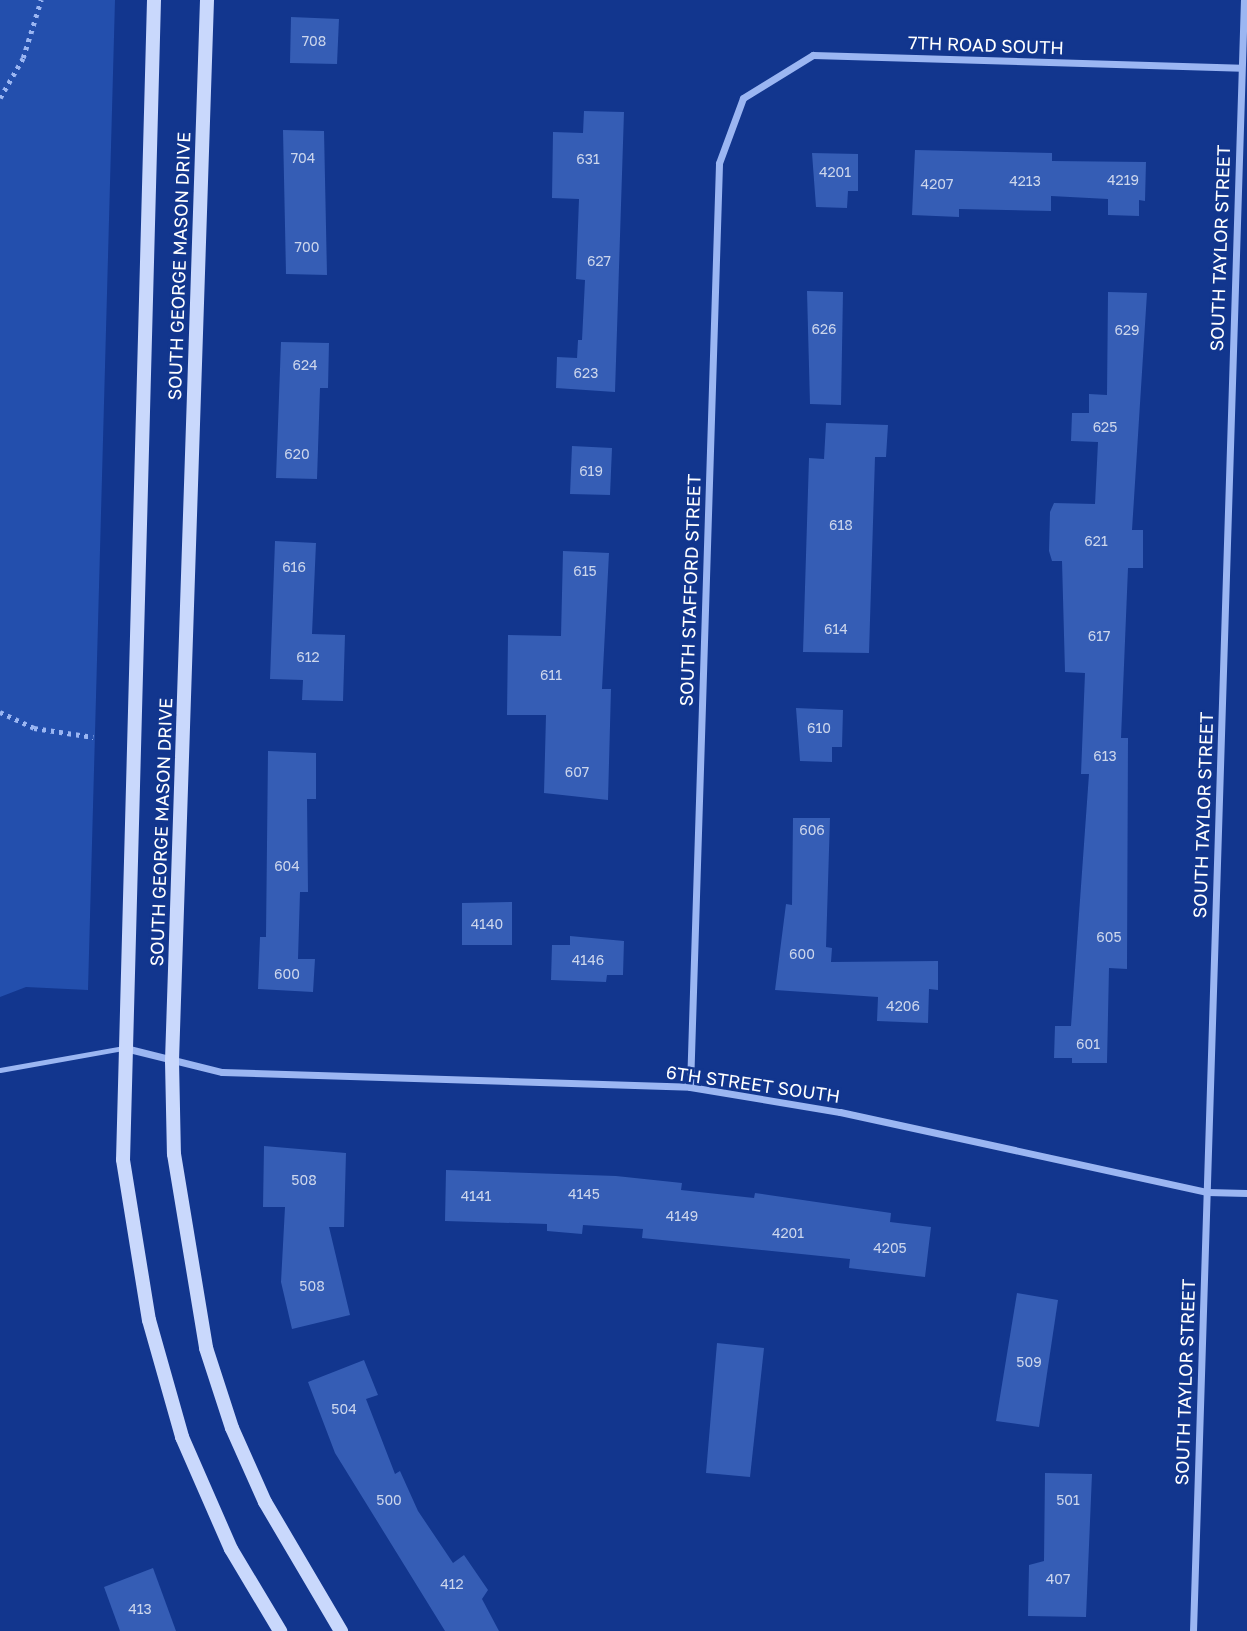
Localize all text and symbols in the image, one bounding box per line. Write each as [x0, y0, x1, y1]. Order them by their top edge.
street label: 7TH ROAD SOUTH [908, 31, 1064, 59]
house number: 708 [302, 33, 326, 49]
street label: SOUTH GEORGE MASON DRIVE [164, 131, 194, 401]
street label: SOUTH TAYLOR STREET [1206, 144, 1234, 352]
house number: 704 [291, 150, 315, 166]
house number: 631 [576, 151, 600, 167]
house number: 4201 [819, 164, 851, 180]
house number: 4219 [1107, 172, 1139, 188]
house number: 4213 [1009, 173, 1041, 189]
house number: 4207 [921, 176, 953, 192]
house number: 700 [295, 239, 319, 255]
house number: 627 [587, 253, 611, 269]
house number: 626 [811, 321, 837, 337]
house number: 629 [1114, 322, 1140, 338]
house number: 624 [292, 357, 318, 373]
house number: 623 [574, 365, 598, 381]
house number: 625 [1093, 419, 1117, 435]
house number: 620 [284, 446, 310, 462]
house number: 619 [579, 463, 603, 479]
street label: SOUTH STAFFORD STREET [675, 473, 705, 707]
house number: 618 [829, 517, 853, 533]
house number: 621 [1084, 533, 1108, 549]
house number: 616 [282, 559, 306, 575]
house number: 615 [573, 563, 597, 579]
house number: 614 [824, 621, 848, 637]
house number: 617 [1088, 628, 1110, 644]
house number: 612 [296, 649, 320, 665]
house number: 611 [540, 667, 562, 683]
street label: SOUTH GEORGE MASON DRIVE [146, 697, 176, 967]
street label: SOUTH TAYLOR STREET [1189, 711, 1217, 919]
house number: 610 [807, 720, 831, 736]
house number: 613 [1093, 748, 1117, 764]
house number: 607 [565, 764, 589, 780]
house number: 606 [799, 822, 825, 838]
house number: 604 [274, 858, 300, 874]
house number: 4140 [471, 916, 503, 932]
house number: 605 [1096, 929, 1122, 945]
house number: 600 [789, 946, 815, 962]
house number: 4146 [572, 952, 604, 968]
house number: 600 [274, 966, 300, 982]
house number: 4206 [886, 998, 920, 1014]
house number: 601 [1076, 1036, 1100, 1052]
street label: 6TH STREET SOUTH [665, 1061, 841, 1107]
house number: 508 [291, 1172, 317, 1188]
house number: 4145 [568, 1186, 600, 1202]
house number: 4141 [461, 1188, 491, 1204]
house number: 4149 [666, 1208, 698, 1224]
house number: 4201 [772, 1225, 804, 1241]
house number: 4205 [873, 1240, 907, 1256]
house number: 508 [299, 1278, 325, 1294]
street label: SOUTH TAYLOR STREET [1171, 1278, 1199, 1486]
house number: 509 [1016, 1354, 1042, 1370]
house number: 504 [331, 1401, 357, 1417]
house number: 500 [376, 1492, 402, 1508]
house number: 501 [1056, 1492, 1080, 1508]
house number: 407 [1046, 1571, 1070, 1587]
house number: 412 [440, 1576, 464, 1592]
house number: 413 [128, 1601, 152, 1617]

